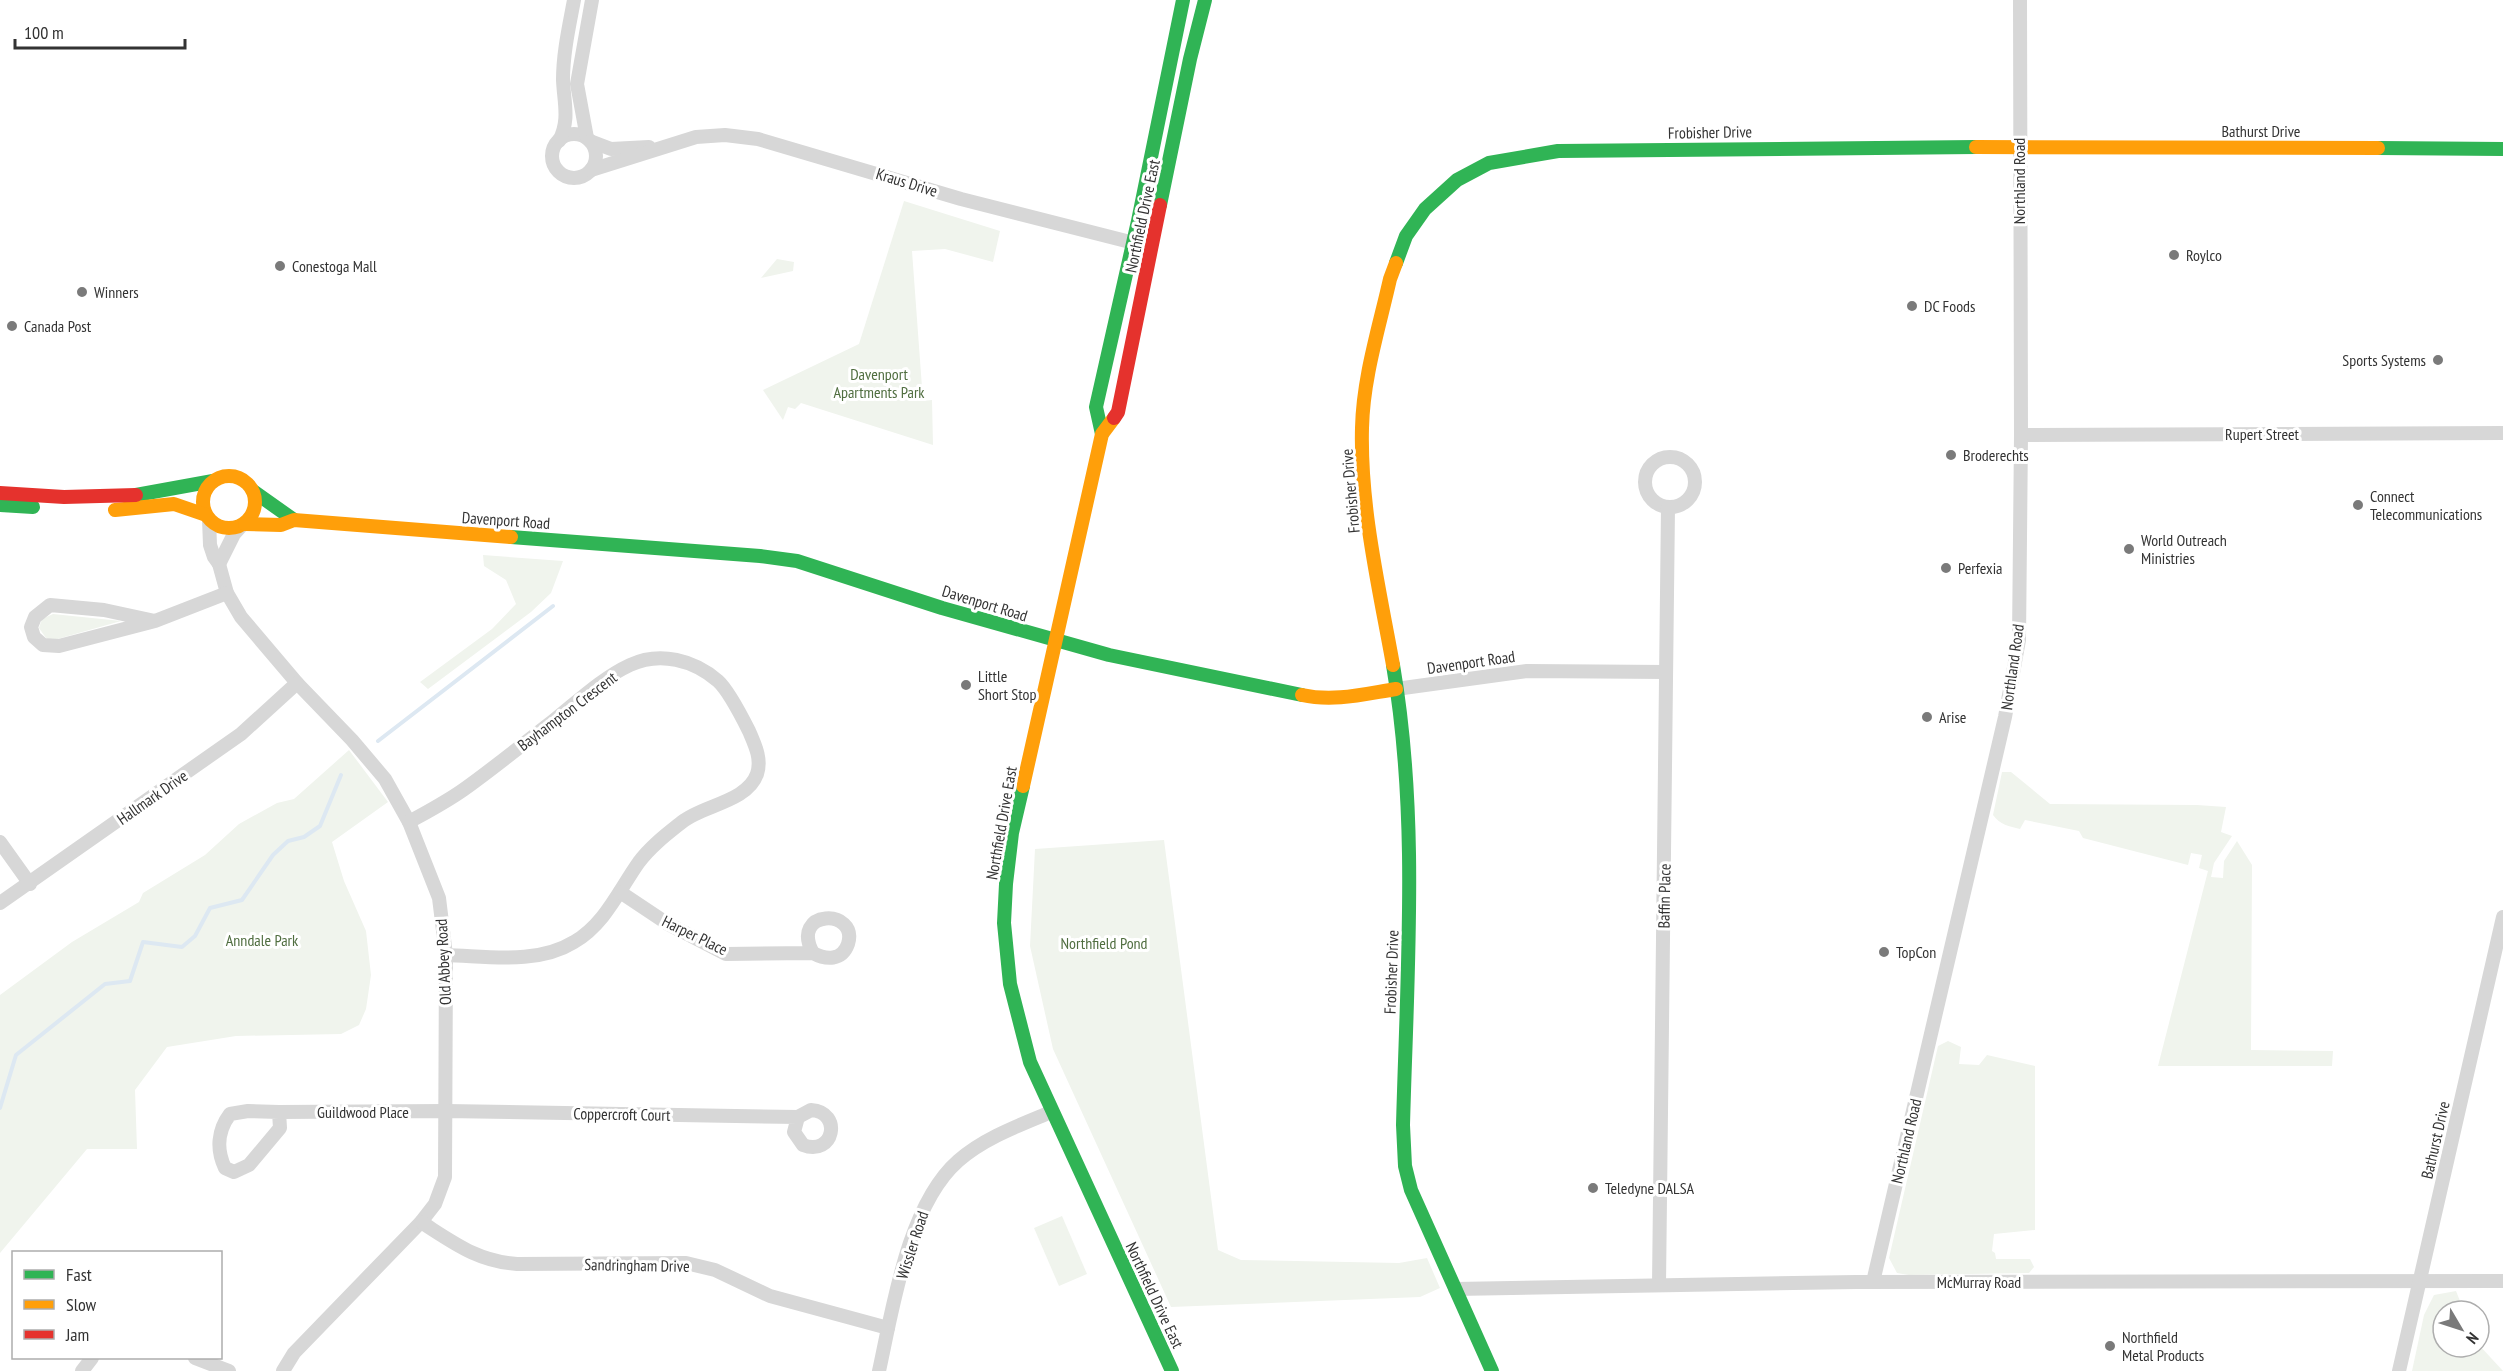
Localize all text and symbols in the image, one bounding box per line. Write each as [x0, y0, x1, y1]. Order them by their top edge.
scale bar [15, 12, 184, 50]
text: 100 m [24, 21, 64, 44]
street label: Frobisher Drive [1668, 121, 1752, 143]
street label: Bathurst Drive [2222, 121, 2300, 141]
street label: Northland Road [2009, 138, 2029, 224]
street label: Northfield Drive East [1120, 157, 1164, 274]
street label: Kraus Drive [874, 163, 940, 201]
place label: Roylco [2186, 245, 2222, 265]
marker: Roylco [2167, 248, 2181, 262]
place label: Conestoga Mall [292, 256, 377, 276]
marker: Conestoga Mall [273, 259, 287, 273]
place label: Winners [94, 282, 139, 302]
marker: Winners [75, 285, 89, 299]
place label: DC Foods [1924, 296, 1975, 316]
marker: DC Foods [1905, 299, 1919, 313]
place label: Canada Post [24, 316, 92, 336]
marker: Canada Post [5, 319, 19, 333]
place label: Sports Systems [2342, 350, 2426, 370]
marker: Sports Systems [2431, 353, 2445, 367]
park label: Davenport Apartments Park [833, 364, 925, 402]
street label: Rupert Street [2225, 424, 2300, 444]
place label: Broderechts [1963, 445, 2029, 465]
street label: Frobisher Drive [1336, 448, 1364, 534]
marker: Broderechts [1944, 448, 1958, 462]
place label: Connect Telecommunications [2370, 486, 2482, 524]
marker: Connect Telecommunications [2351, 498, 2365, 512]
street label: Davenport Road [461, 507, 551, 533]
place label: World Outreach Ministries [2141, 530, 2227, 568]
marker: World Outreach Ministries [2122, 542, 2136, 556]
place label: Perfexia [1958, 558, 2003, 578]
marker: Perfexia [1939, 561, 1953, 575]
street label: Davenport Road [940, 581, 1030, 626]
street label: Northland Road [1996, 623, 2028, 711]
street label: Davenport Road [1426, 646, 1516, 678]
place label: Little Short Stop [978, 666, 1036, 704]
street label: Bayhampton Crescent [513, 667, 621, 755]
marker: Little Short Stop [959, 678, 973, 692]
place label: Arise [1939, 707, 1966, 727]
marker: Arise [1920, 710, 1934, 724]
street label: Northfield Drive East [981, 764, 1021, 881]
street label: Hallmark Drive [113, 765, 191, 829]
street label: Baffin Place [1653, 863, 1675, 929]
street label: Harper Place [659, 911, 731, 959]
street label: Old Abbey Road [431, 918, 455, 1006]
park label: Anndale Park [226, 930, 299, 950]
street label: Frobisher Drive [1380, 930, 1402, 1014]
park label: Northfield Pond [1061, 933, 1148, 953]
place label: TopCon [1896, 942, 1936, 962]
marker: TopCon [1877, 945, 1891, 959]
street label: Northland Road [1887, 1097, 1925, 1185]
street label: Bathurst Drive [2416, 1099, 2454, 1181]
street label: Guildwood Place [317, 1102, 409, 1122]
street label: Coppercroft Court [573, 1103, 671, 1125]
place label: Teledyne DALSA [1605, 1178, 1695, 1198]
marker: Teledyne DALSA [1586, 1181, 1600, 1195]
street label: Wissler Road [892, 1208, 932, 1282]
street label: Northfield Drive East [1122, 1239, 1189, 1352]
legend [12, 1251, 222, 1359]
street label: Sandringham Drive [584, 1254, 690, 1276]
text: Fast [66, 1263, 92, 1286]
street label: McMurray Road [1937, 1272, 2021, 1292]
text: Slow [66, 1293, 97, 1316]
north arrow [2431, 1299, 2491, 1359]
text: Jam [65, 1323, 89, 1346]
place label: Northfield Metal Products [2122, 1327, 2204, 1365]
text: N [2462, 1329, 2483, 1348]
marker: Northfield Metal Products [2103, 1339, 2117, 1353]

